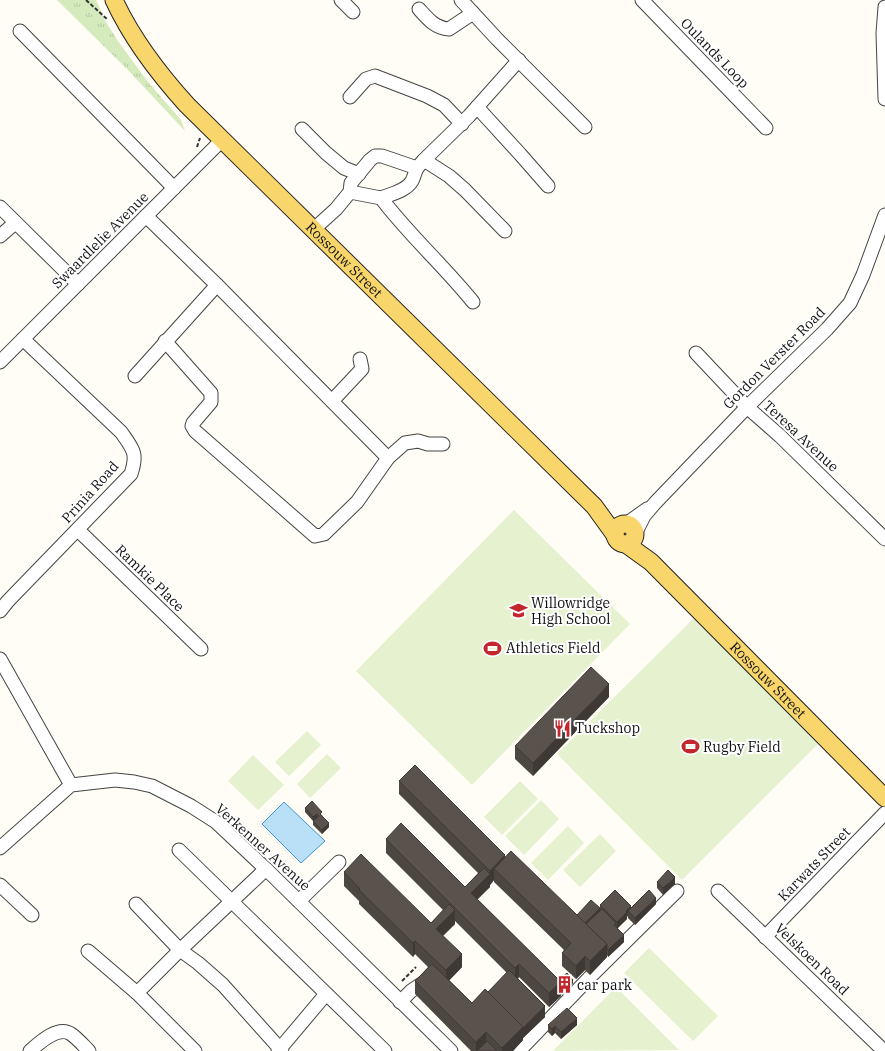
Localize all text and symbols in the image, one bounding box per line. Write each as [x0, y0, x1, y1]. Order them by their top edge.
street label: Oulands Loop [677, 14, 753, 92]
street label: Swaardlelie Avenue [48, 188, 152, 292]
street label: Rossouw Street [302, 218, 386, 302]
street label: Gordon Verster Road [719, 303, 829, 413]
street label: Teresa Avenue [760, 396, 842, 476]
street label: Prinia Road [58, 457, 123, 527]
street label: Ramkie Place [112, 541, 188, 615]
place label: Willowridge High School [531, 594, 610, 628]
school or university icon: Willowridge High School [508, 601, 528, 621]
sports icon: Athletics Field [483, 638, 503, 658]
street label: Rossouw Street [726, 638, 810, 722]
place label: Athletics Field [506, 639, 601, 657]
restaurant icon: Tuckshop [552, 718, 572, 738]
place label: Tuckshop [575, 719, 640, 737]
sports icon: Rugby Field [680, 737, 700, 757]
place label: Rugby Field [703, 738, 781, 756]
street label: Verkenner Avenue [212, 800, 314, 894]
street label: Karwats Street [774, 823, 854, 905]
street label: Velskoen Road [771, 919, 853, 999]
building icon: car park [554, 975, 574, 995]
place label: car park [577, 976, 633, 994]

